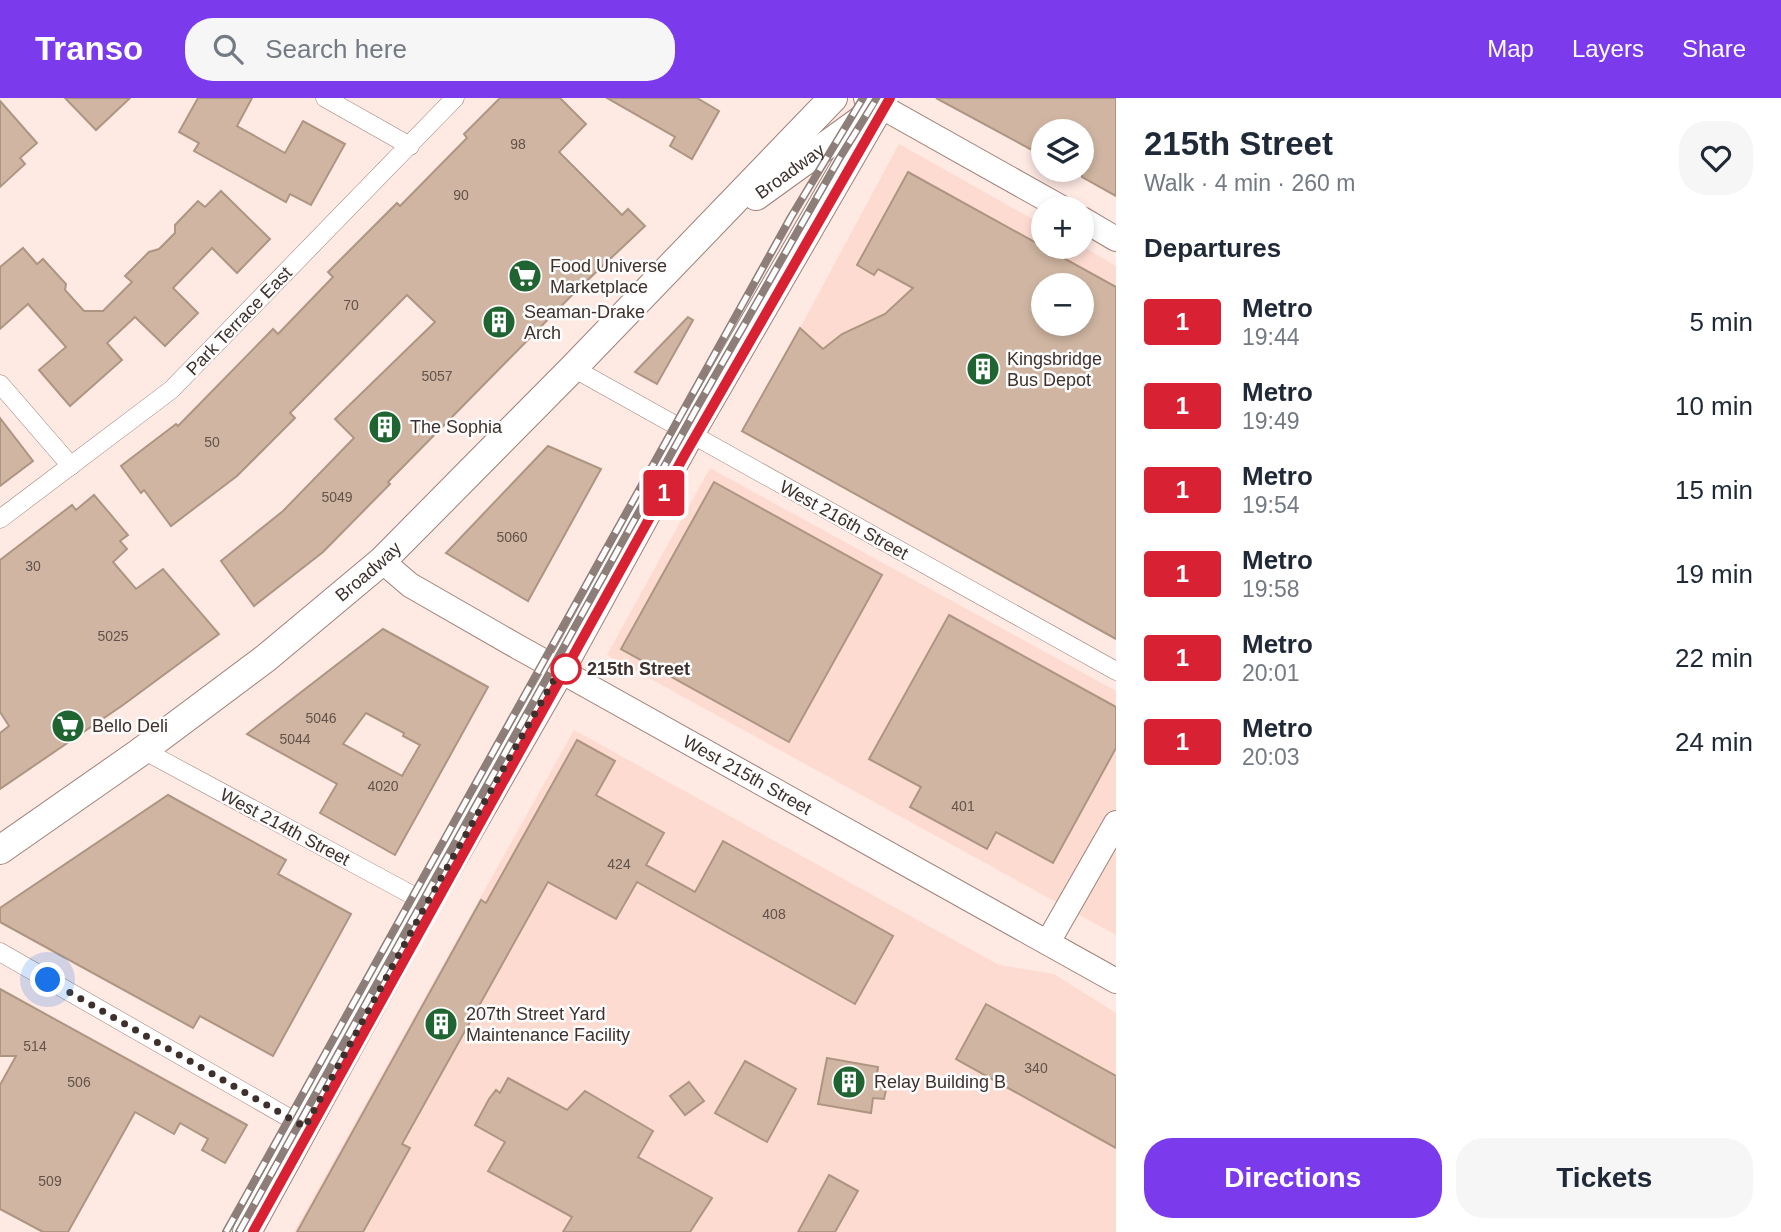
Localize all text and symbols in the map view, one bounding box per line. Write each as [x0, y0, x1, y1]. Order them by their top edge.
search box [185, 18, 675, 81]
text: Transo [35, 30, 143, 67]
icon: search [209, 30, 247, 68]
text: Search here [265, 34, 407, 64]
text: Map [1487, 35, 1534, 62]
text: Layers [1572, 35, 1644, 62]
text: Share [1682, 35, 1746, 62]
map controls [1031, 119, 1094, 336]
button: layers [1031, 119, 1094, 182]
button: heart [1679, 121, 1753, 195]
text: 215th Street [1144, 125, 1333, 162]
house number: 98 [510, 136, 526, 152]
street label: Broadway [752, 140, 828, 203]
text: Walk · 4 min · 260 m [1144, 170, 1355, 196]
house number: 90 [453, 187, 469, 203]
button: + [1031, 196, 1094, 259]
text: Departures [1144, 233, 1281, 263]
place label: Food Universe Marketplace [550, 256, 667, 297]
supermarket icon: Food Universe Marketplace [506, 257, 544, 295]
street label: Park Terrace East [182, 263, 296, 379]
button: − [1031, 273, 1094, 336]
text: Metro [1242, 293, 1313, 323]
house number: 70 [343, 297, 359, 313]
place label: Seaman-Drake Arch [524, 302, 645, 343]
building icon: Seaman-Drake Arch [480, 303, 518, 341]
text: 5 min [1689, 307, 1753, 337]
text: 1 [1176, 308, 1189, 335]
text: 19:44 [1242, 324, 1300, 350]
place label: Kingsbridge Bus Depot [1007, 349, 1102, 390]
building icon: Kingsbridge Bus Depot [964, 350, 1002, 388]
house number: 5057 [421, 368, 453, 384]
text: Metro [1242, 377, 1313, 407]
text: 10 min [1675, 391, 1753, 421]
text: 1 [1176, 392, 1189, 419]
building icon: The Sophia [366, 408, 404, 446]
text: 19:49 [1242, 408, 1300, 434]
place label: The Sophia [410, 417, 503, 437]
house number: 50 [204, 434, 220, 450]
text: Metro [1242, 461, 1313, 491]
line badge: 1 [641, 470, 687, 516]
text: 15 min [1675, 475, 1753, 505]
street label: West 216th Street [776, 476, 912, 564]
text: 1 [1176, 476, 1189, 503]
text: 1 [657, 479, 671, 506]
house number: 5049 [321, 489, 353, 505]
text: 19:54 [1242, 492, 1300, 518]
house number: 5060 [496, 529, 528, 545]
street label: Broadway [332, 538, 405, 605]
text: Metro [1242, 545, 1313, 575]
house number: 30 [25, 558, 41, 574]
text: 19 min [1675, 559, 1753, 589]
text: 1 [1176, 560, 1189, 587]
text: 19:58 [1242, 576, 1300, 602]
house number: 5025 [97, 628, 129, 644]
text: Metro [1242, 629, 1313, 659]
text: 22 min [1675, 643, 1753, 673]
text: 1 [1176, 644, 1189, 671]
marker: 215th Street [551, 654, 581, 684]
place label: 215th Street [587, 659, 690, 679]
text: 20:01 [1242, 660, 1300, 686]
supermarket icon: Bello Deli [49, 707, 87, 745]
house number: 5046 [305, 710, 337, 726]
text: Metro [1242, 713, 1313, 743]
place label: Bello Deli [92, 716, 168, 736]
text: 24 min [1675, 727, 1753, 757]
text: 1 [1176, 728, 1189, 755]
house number: 5044 [279, 731, 311, 747]
street label: West 215th Street [680, 731, 815, 819]
text: 20:03 [1242, 744, 1300, 770]
house number: 4020 [367, 778, 399, 794]
street label: West 214th Street [217, 784, 353, 870]
house number: 401 [951, 798, 975, 814]
house number: 424 [607, 856, 631, 872]
house number: 408 [762, 906, 786, 922]
your location [30, 962, 65, 997]
place label: 207th Street Yard Maintenance Facility [466, 1004, 630, 1045]
building icon: 207th Street Yard Maintenance Facility [422, 1005, 460, 1043]
house number: 514 [23, 1038, 47, 1054]
house number: 340 [1024, 1060, 1048, 1076]
building icon: Relay Building B [830, 1063, 868, 1101]
place label: Relay Building B [874, 1072, 1006, 1092]
house number: 506 [67, 1074, 91, 1090]
button: Directions [1144, 1138, 1442, 1218]
button: Tickets [1456, 1138, 1753, 1218]
house number: 509 [38, 1173, 62, 1189]

